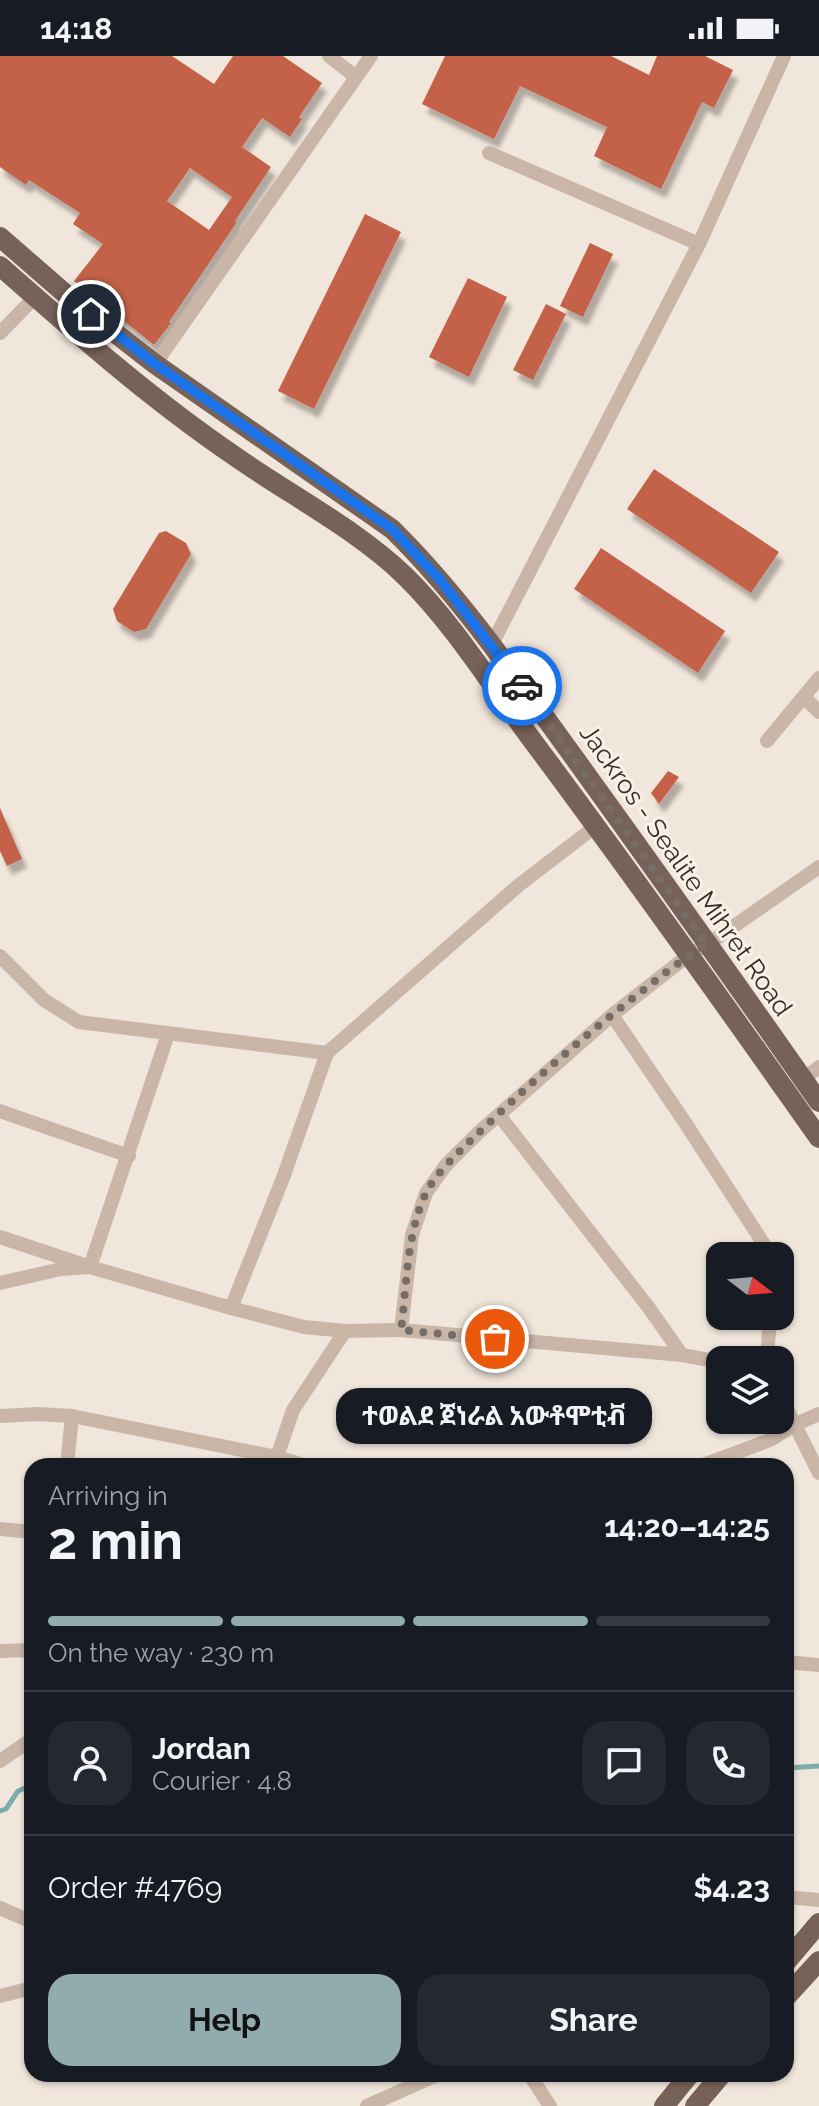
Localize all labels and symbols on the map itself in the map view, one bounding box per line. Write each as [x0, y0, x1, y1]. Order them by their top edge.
pin [57, 280, 125, 348]
courier [482, 646, 562, 726]
street label: Jackros - Sealite Mihret Road [574, 718, 798, 1022]
north arrow [706, 1242, 794, 1330]
pin [461, 1305, 529, 1373]
callout: ተወልደ ጀነራል አውቶሞቲቭ [337, 1387, 653, 1443]

